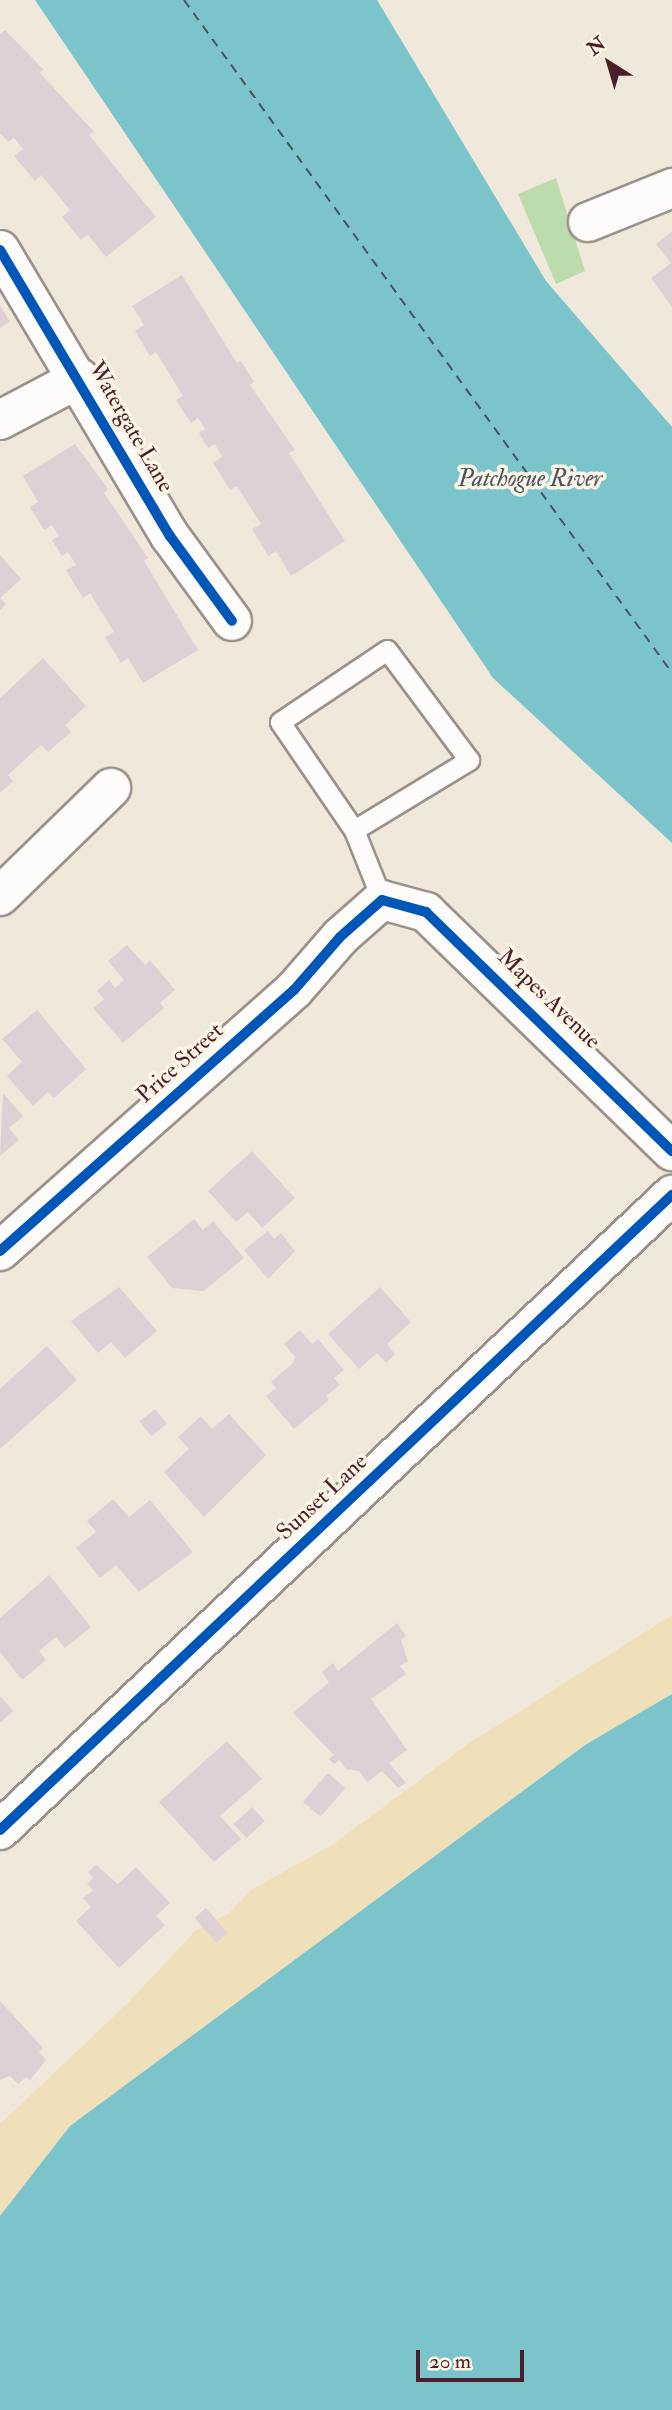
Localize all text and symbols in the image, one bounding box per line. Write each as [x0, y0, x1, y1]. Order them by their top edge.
north arrow [574, 28, 644, 98]
text: N [582, 32, 610, 61]
street label: Watergate Lane [82, 357, 180, 497]
water label: Patchogue River [458, 465, 602, 493]
street label: Mapes Avenue [492, 943, 606, 1055]
street label: Price Street [131, 1017, 229, 1109]
street label: Sunset Lane [271, 1448, 373, 1546]
scale bar [420, 2336, 528, 2380]
text: 20 m [429, 2348, 471, 2375]

